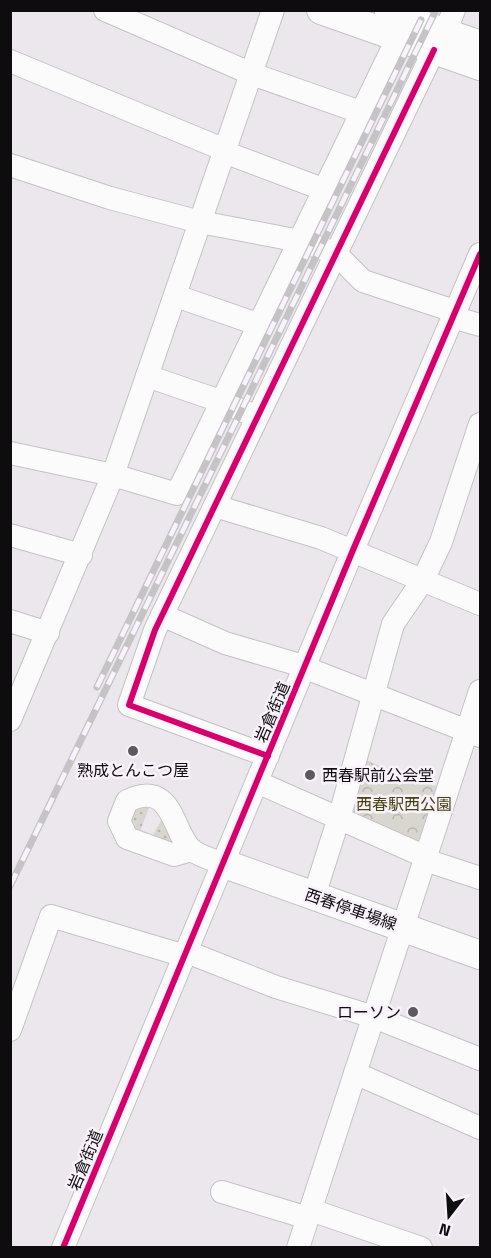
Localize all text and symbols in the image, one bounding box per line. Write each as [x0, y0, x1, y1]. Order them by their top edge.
street label: 岩倉街道 [248, 678, 296, 746]
marker: 熟成とんこつ屋 [126, 744, 140, 758]
place label: 熟成とんこつ屋 [77, 758, 189, 782]
place label: 西春駅前公会堂 [322, 763, 434, 787]
marker: 西春駅前公会堂 [303, 768, 317, 782]
park label: 西春駅西公園 [356, 792, 452, 816]
street label: 西春停車場線 [302, 882, 400, 936]
place label: ローソン [337, 1000, 401, 1024]
marker: ローソン [406, 1005, 420, 1019]
street label: 岩倉街道 [61, 1126, 109, 1194]
north arrow [419, 1186, 479, 1246]
text: N [436, 1217, 453, 1243]

